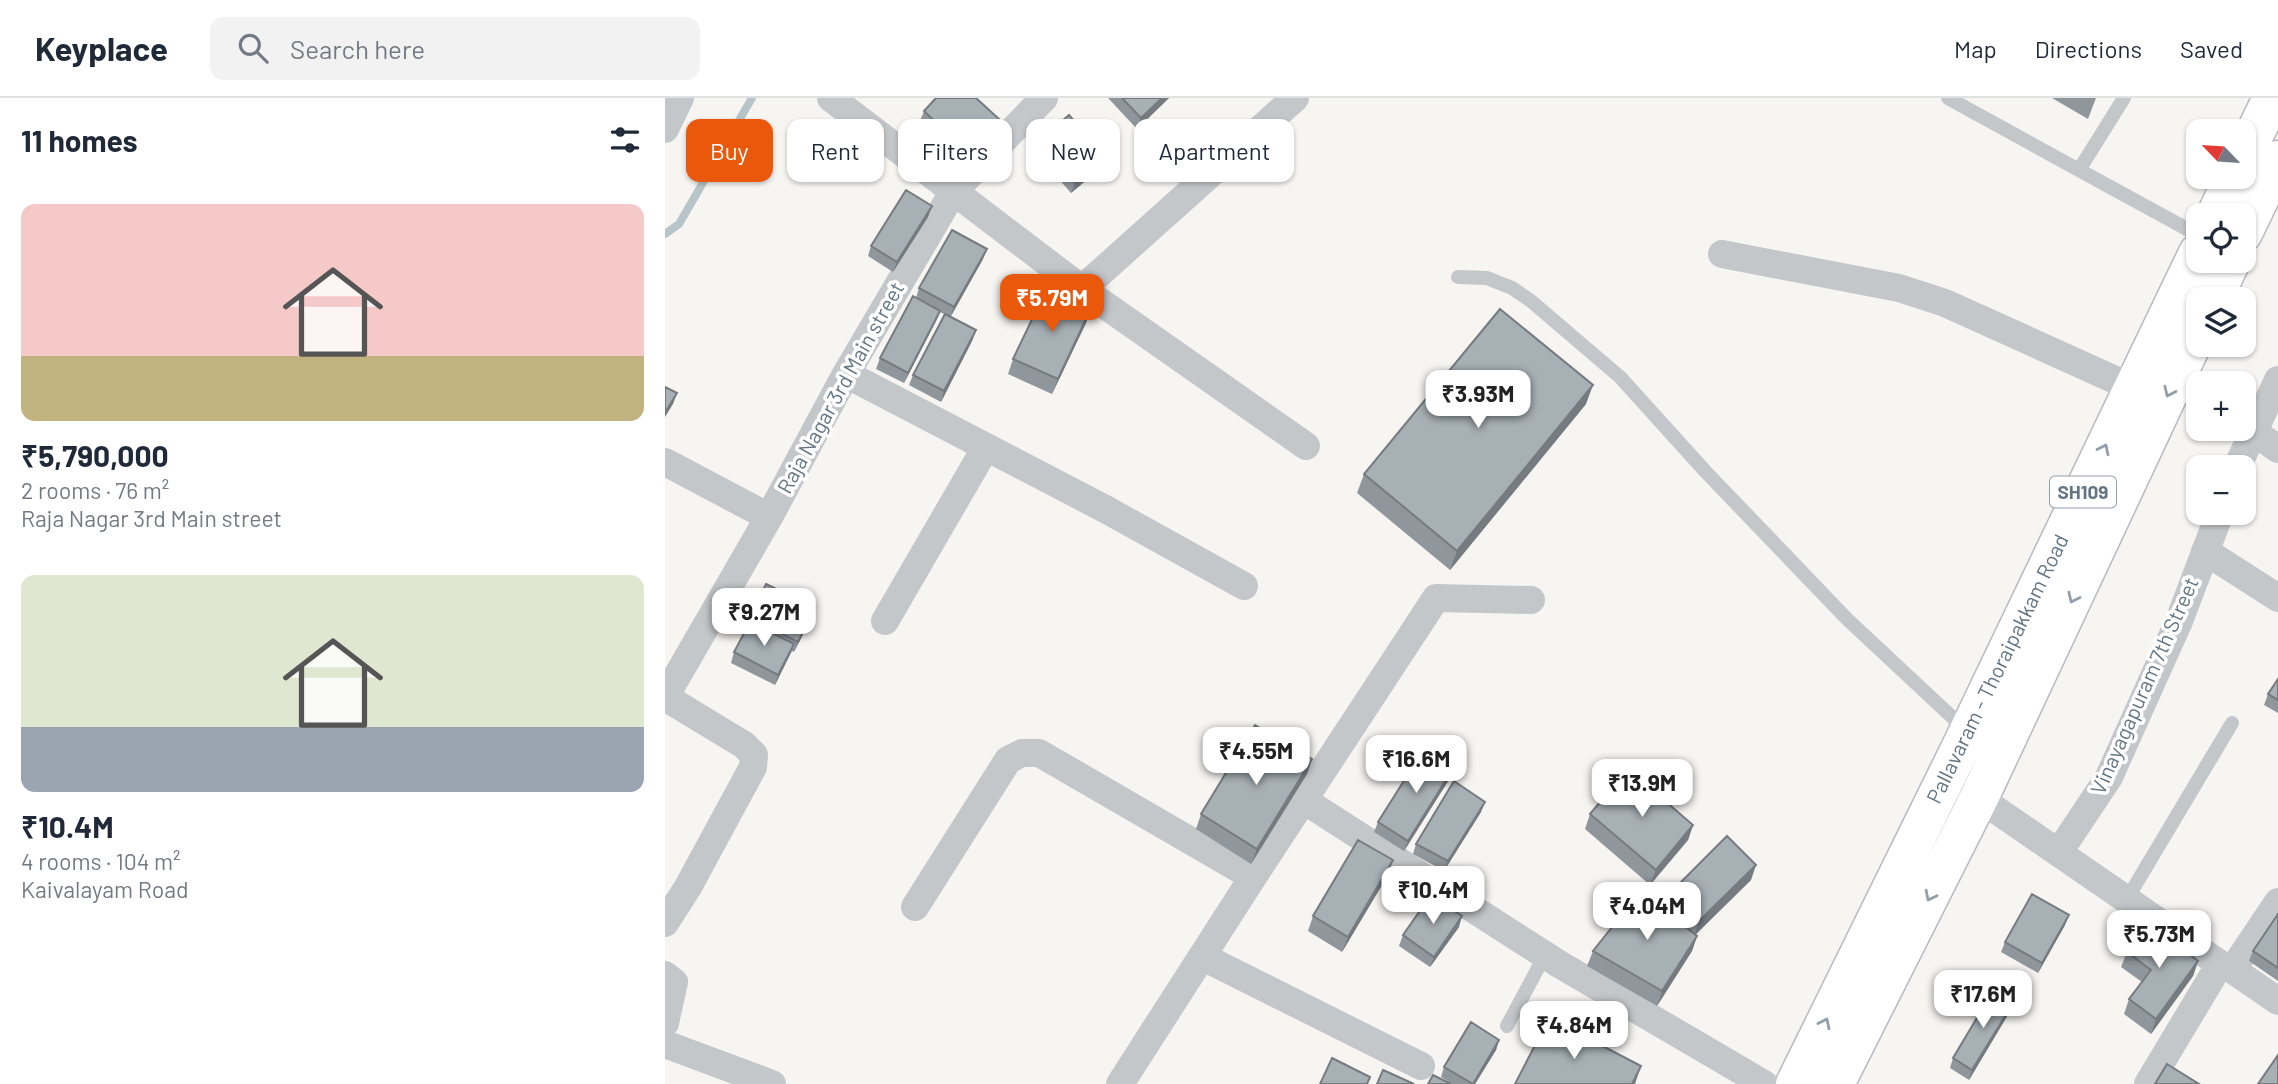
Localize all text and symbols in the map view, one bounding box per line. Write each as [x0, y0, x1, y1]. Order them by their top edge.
search box [210, 17, 700, 80]
text: Keyplace [35, 28, 168, 68]
icon: search [234, 29, 272, 67]
text: Search here [290, 33, 425, 64]
text: Map [1954, 34, 1997, 63]
text: Directions [2035, 34, 2142, 63]
text: Saved [2180, 34, 2243, 63]
chip: Buy [686, 119, 773, 182]
chip: Rent [787, 119, 884, 182]
chip: Filters [898, 119, 1012, 182]
chip: New [1026, 119, 1120, 182]
chip: Apartment [1134, 119, 1294, 182]
north arrow [2186, 119, 2256, 189]
map controls [2186, 119, 2256, 525]
icon: filters [606, 121, 644, 159]
text: 11 homes [21, 122, 138, 158]
button: locate [2186, 203, 2256, 273]
icon: home [270, 249, 396, 375]
pin: ₹5.79M [995, 274, 1109, 334]
street label: Raja Nagar 3rd Main street [771, 277, 908, 497]
text: ₹5.79M [1016, 283, 1088, 311]
button: layers [2186, 287, 2256, 357]
pin: ₹3.93M [1421, 370, 1535, 430]
button: + [2186, 371, 2256, 441]
text: ₹3.93M [1442, 379, 1514, 407]
one-way arrow [2163, 385, 2177, 398]
text: ₹5,790,000 [21, 437, 169, 473]
one-way arrow [2095, 444, 2109, 456]
button: − [2186, 455, 2256, 525]
text: 2 rooms · 76 m² [21, 476, 169, 504]
road number: SH109 [2050, 476, 2116, 508]
text: Raja Nagar 3rd Main street [21, 504, 282, 532]
street label: Pallavaram - Thoraipakkam Road [1920, 530, 2073, 807]
street label: Vinayagapuram 7th Street [2084, 573, 2203, 798]
pin: ₹9.27M [707, 588, 821, 648]
one-way arrow [2067, 591, 2081, 604]
text: ₹9.27M [728, 597, 800, 625]
icon: home [270, 620, 396, 746]
pin: ₹4.55M [1199, 728, 1313, 787]
text: ₹4.55M [1219, 736, 1293, 764]
pin: ₹16.6M [1359, 736, 1473, 795]
text: ₹16.6M [1382, 744, 1450, 772]
pin: ₹13.9M [1585, 760, 1699, 819]
text: ₹13.9M [1608, 768, 1676, 796]
text: ₹10.4M [21, 808, 114, 844]
text: 4 rooms · 104 m² [21, 847, 181, 875]
pin: ₹10.4M [1376, 866, 1490, 926]
text: Kaivalayam Road [21, 875, 189, 903]
text: ₹10.4M [1398, 875, 1468, 903]
pin: ₹4.04M [1590, 882, 1704, 942]
one-way arrow [1924, 889, 1938, 901]
text: ₹4.04M [1609, 891, 1685, 919]
pin: ₹5.73M [2102, 910, 2216, 970]
text: ₹5.73M [2123, 919, 2195, 947]
pin: ₹17.6M [1926, 970, 2040, 1030]
text: ₹17.6M [1950, 979, 2016, 1007]
pin: ₹4.84M [1517, 1002, 1631, 1061]
text: ₹4.84M [1536, 1010, 1612, 1038]
one-way arrow [1817, 1018, 1831, 1030]

